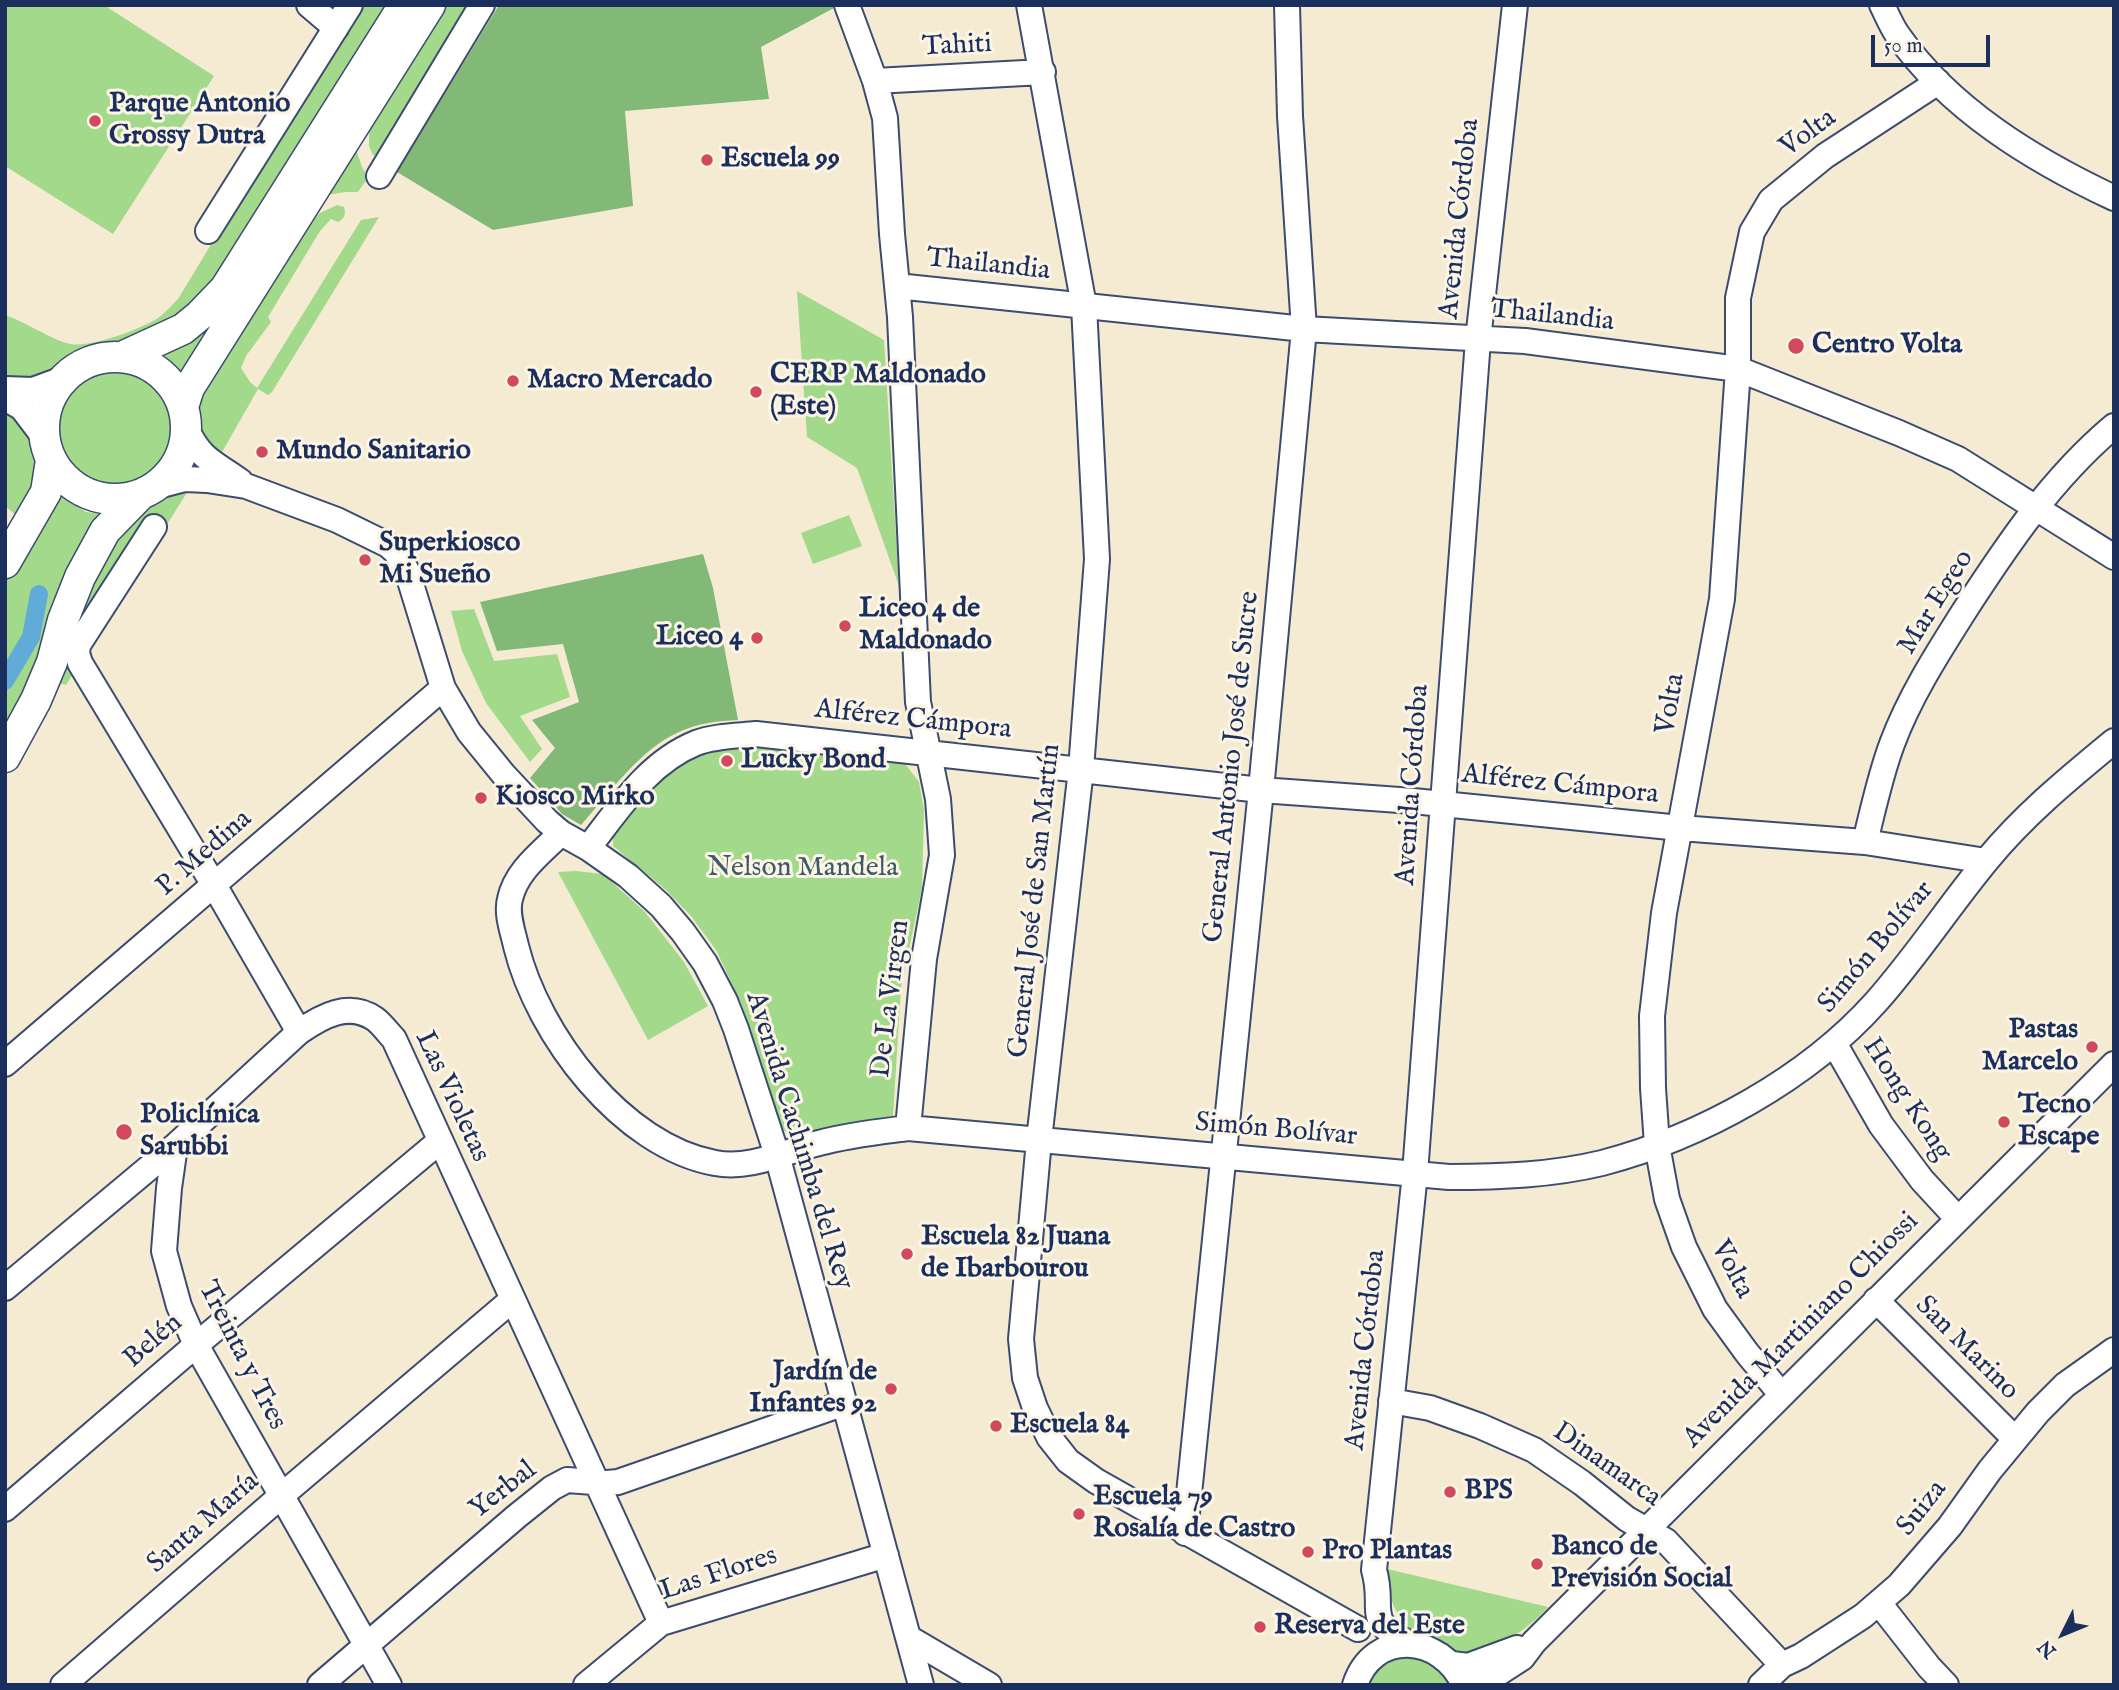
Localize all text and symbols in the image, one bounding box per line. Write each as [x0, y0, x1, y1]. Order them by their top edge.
scale bar [1874, 21, 1993, 65]
street label: Tahiti [921, 28, 993, 66]
text: 50 m [1884, 33, 1923, 60]
place label: Parque Antonio Grossy Dutra [109, 88, 290, 154]
street label: Volta [1774, 102, 1844, 166]
marker: Parque Antonio Grossy Dutra [87, 113, 103, 129]
street label: Avenida Córdoba [1434, 117, 1488, 321]
place label: Escuela 99 [721, 143, 840, 177]
marker: Escuela 99 [699, 152, 715, 168]
street label: Thailandia [924, 243, 1052, 289]
street label: Thailandia [1488, 294, 1616, 340]
place label: Centro Volta [1812, 329, 1962, 363]
marker: Centro Volta [1786, 336, 1806, 356]
place label: CERP Maldonado (Este) [770, 359, 986, 425]
place label: Macro Mercado [527, 364, 712, 398]
marker: Macro Mercado [505, 373, 521, 389]
marker: CERP Maldonado (Este) [748, 384, 764, 400]
place label: Mundo Sanitario [276, 435, 471, 469]
marker: Mundo Sanitario [254, 444, 270, 460]
place label: Superkiosco Mi Sueño [379, 527, 520, 593]
street label: Mar Egeo [1892, 544, 1982, 662]
marker: Superkiosco Mi Sueño [357, 552, 373, 568]
street label: General Antonio José de Sucre [1198, 590, 1268, 944]
place label: Liceo 4 de Maldonado [859, 593, 992, 659]
marker: Liceo 4 de Maldonado [837, 618, 853, 634]
place label: Liceo 4 [656, 621, 743, 655]
marker: Liceo 4 [749, 630, 765, 646]
street label: Volta [1650, 671, 1694, 737]
street label: Avenida Córdoba [1390, 683, 1438, 887]
street label: Alférez Cámpora [813, 694, 1013, 748]
street label: General José de San Martín [1003, 742, 1069, 1060]
place label: Lucky Bond [741, 744, 886, 778]
marker: Lucky Bond [719, 753, 735, 769]
street label: Alférez Cámpora [1460, 759, 1660, 813]
place label: Kiosco Mirko [495, 781, 655, 815]
marker: Kiosco Mirko [473, 790, 489, 806]
street label: P. Medina [150, 803, 260, 905]
park label: Nelson Mandela [708, 852, 898, 886]
street label: Simón Bolívar [1812, 875, 1942, 1021]
street label: De La Virgen [866, 918, 918, 1080]
street label: Avenida Cachimba del Rey [737, 988, 859, 1294]
place label: Pastas Marcelo [1982, 1014, 2078, 1080]
street label: Las Violetas [406, 1026, 496, 1168]
street label: Hong Kong [1854, 1032, 1958, 1168]
marker: Pastas Marcelo [2084, 1039, 2100, 1055]
place label: Tecno Escape [2018, 1089, 2099, 1155]
place label: Policlínica Sarubbi [140, 1099, 259, 1165]
street label: Simón Bolívar [1194, 1107, 1358, 1155]
marker: Tecno Escape [1996, 1114, 2012, 1130]
marker: Policlínica Sarubbi [114, 1122, 134, 1142]
street label: Avenida Martiniano Chiossi [1677, 1206, 1927, 1456]
place label: Escuela 82 Juana de Ibarbourou [921, 1221, 1110, 1287]
street label: Volta [1702, 1235, 1760, 1305]
marker: Escuela 82 Juana de Ibarbourou [899, 1246, 915, 1262]
street label: Avenida Córdoba [1340, 1248, 1394, 1452]
street label: Treinta y Tres [189, 1276, 293, 1436]
street label: San Marino [1907, 1290, 2025, 1408]
street label: Belén [118, 1307, 190, 1377]
place label: Jardín de Infantes 92 [749, 1356, 877, 1422]
marker: Jardín de Infantes 92 [883, 1381, 899, 1397]
place label: Escuela 84 [1010, 1409, 1129, 1443]
street label: Dinamarca [1545, 1416, 1667, 1516]
marker: Escuela 84 [988, 1418, 1004, 1434]
street label: Yerbal [464, 1455, 544, 1527]
street label: Santa María [141, 1466, 267, 1582]
street label: Suiza [1891, 1474, 1955, 1544]
place label: BPS [1464, 1475, 1513, 1509]
place label: Escuela 79 Rosalía de Castro [1093, 1481, 1295, 1547]
marker: BPS [1442, 1484, 1458, 1500]
marker: Escuela 79 Rosalía de Castro [1071, 1506, 1087, 1522]
place label: Banco de Previsión Social [1551, 1531, 1732, 1597]
place label: Pro Plantas [1322, 1535, 1452, 1569]
street label: Las Flores [656, 1540, 782, 1610]
marker: Pro Plantas [1300, 1544, 1316, 1560]
marker: Banco de Previsión Social [1529, 1556, 1545, 1572]
north arrow [2028, 1599, 2098, 1669]
place label: Reserva del Este [1274, 1610, 1465, 1644]
marker: Reserva del Este [1252, 1619, 1268, 1635]
text: N [2033, 1634, 2062, 1663]

